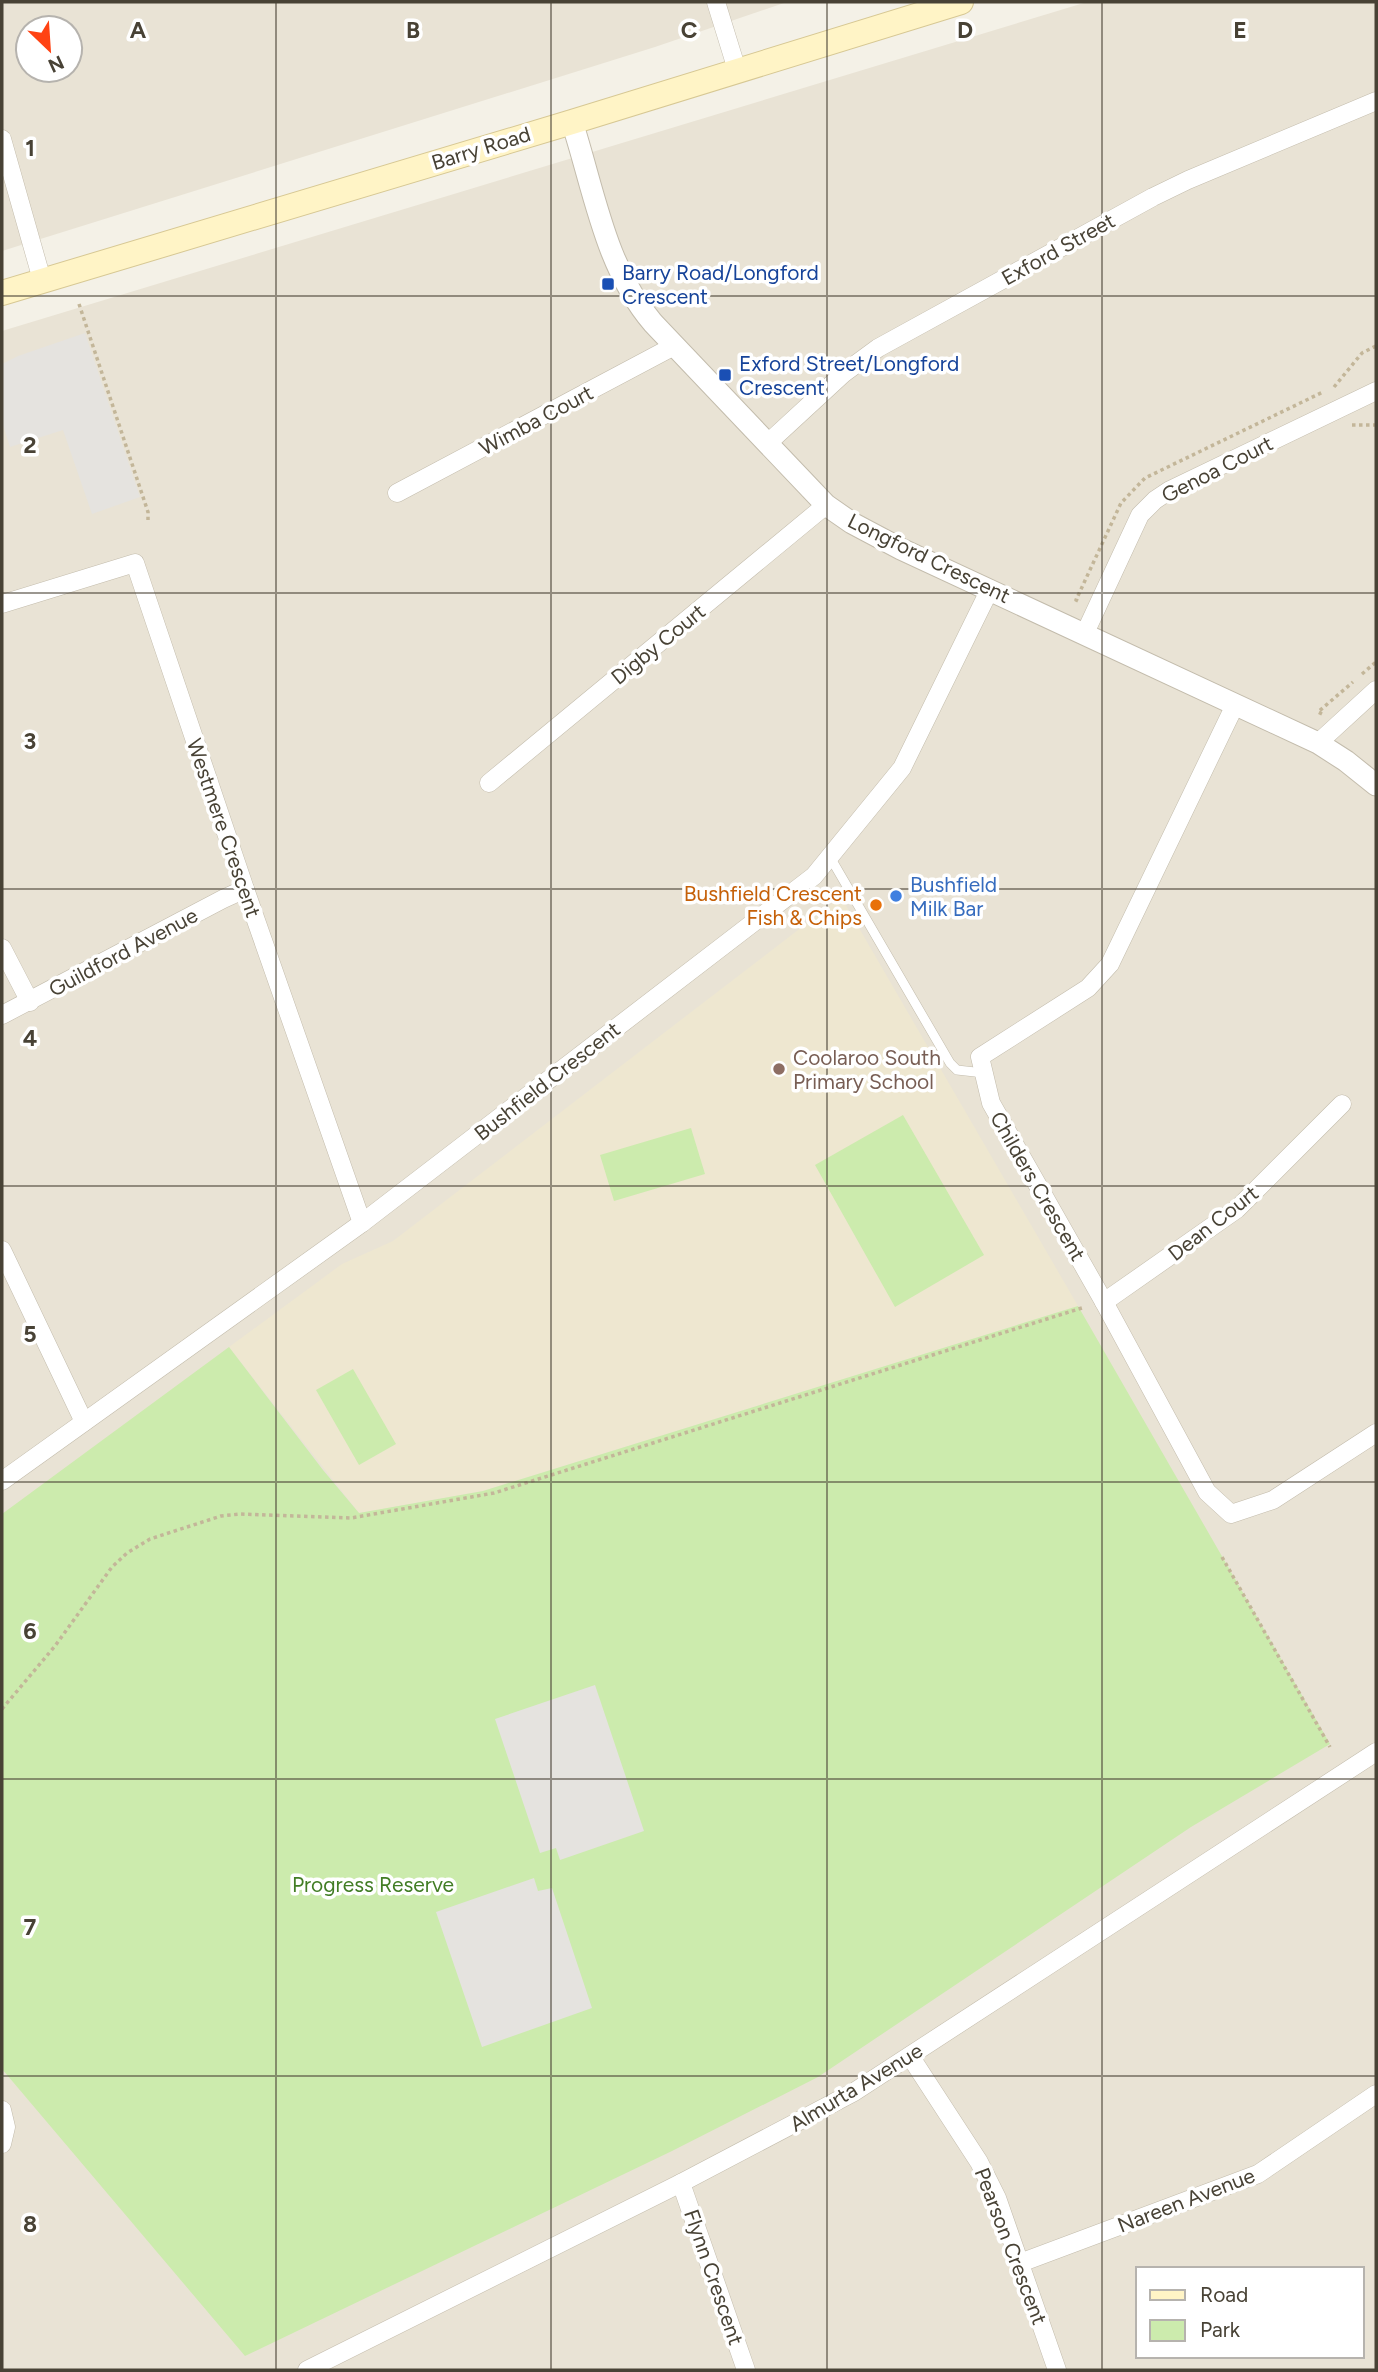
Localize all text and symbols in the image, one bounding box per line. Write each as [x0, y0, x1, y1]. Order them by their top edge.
north arrow [14, 14, 84, 84]
text: A [130, 16, 147, 44]
text: B [406, 16, 420, 44]
text: C [681, 16, 698, 44]
text: D [957, 16, 973, 44]
text: E [1233, 16, 1247, 44]
text: N [44, 50, 67, 77]
street label: Barry Road [428, 121, 534, 175]
text: 1 [25, 134, 35, 162]
street label: Exford Street [997, 208, 1119, 290]
place label: Barry Road/Longford Crescent [622, 260, 819, 309]
marker: Barry Road/Longford Crescent [600, 276, 616, 292]
place label: Exford Street/Longford Crescent [739, 351, 959, 400]
marker: Exford Street/Longford Crescent [717, 367, 733, 383]
street label: Wimba Court [475, 380, 597, 460]
street label: Genoa Court [1157, 430, 1277, 508]
text: 2 [23, 431, 37, 459]
street label: Longford Crescent [844, 508, 1014, 608]
street label: Digby Court [606, 598, 710, 690]
text: 3 [24, 727, 36, 755]
street label: Westmere Crescent [182, 735, 266, 921]
place label: Bushfield Milk Bar [910, 872, 997, 921]
place label: Bushfield Crescent Fish & Chips [684, 881, 862, 930]
marker: Bushfield Milk Bar [888, 888, 904, 904]
marker: Bushfield Crescent Fish & Chips [868, 897, 884, 913]
street label: Guildford Avenue [44, 902, 202, 1002]
street label: Bushfield Crescent [469, 1016, 625, 1146]
text: 4 [23, 1024, 37, 1052]
place label: Coolaroo South Primary School [793, 1045, 941, 1094]
marker: Coolaroo South Primary School [771, 1061, 787, 1077]
street label: Childers Crescent [985, 1107, 1091, 1265]
street label: Dean Court [1163, 1180, 1263, 1266]
text: 5 [23, 1320, 37, 1348]
text: 6 [23, 1617, 37, 1645]
park label: Progress Reserve [292, 1872, 454, 1897]
text: 7 [24, 1913, 37, 1941]
street label: Almurta Avenue [785, 2038, 927, 2136]
street label: Nareen Avenue [1114, 2162, 1258, 2238]
street label: Pearson Crescent [970, 2164, 1052, 2328]
street label: Flynn Crescent [679, 2206, 749, 2348]
text: 8 [23, 2210, 37, 2238]
legend [1136, 2267, 1364, 2358]
text: Road [1200, 2282, 1248, 2307]
text: Park [1200, 2317, 1241, 2342]

